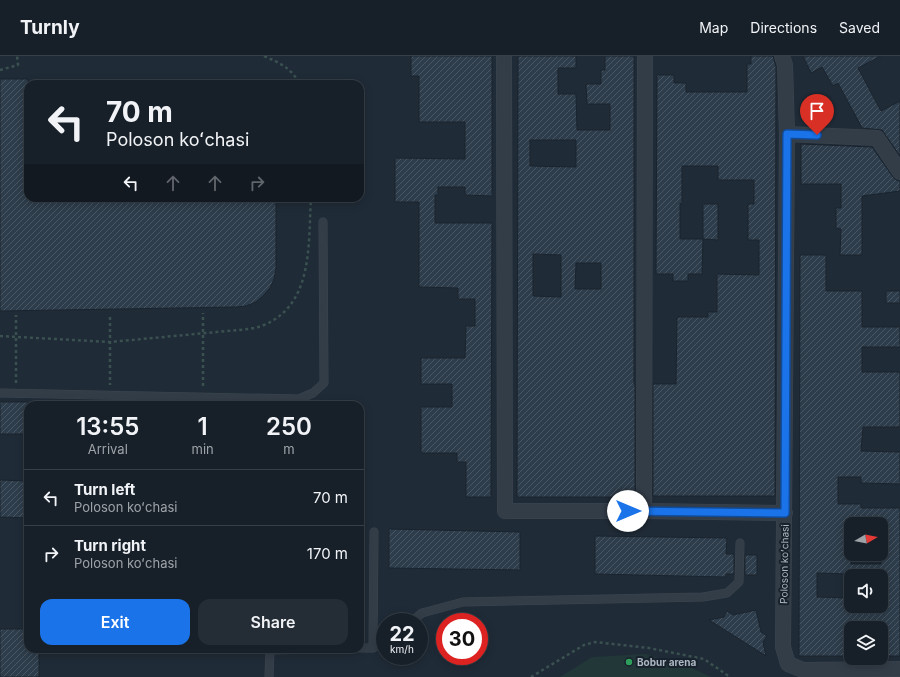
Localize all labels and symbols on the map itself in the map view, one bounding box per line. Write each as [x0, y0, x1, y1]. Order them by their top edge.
pin [800, 94, 834, 135]
position arrow [607, 490, 649, 532]
north arrow [844, 517, 888, 561]
street label: Poloson koʻchasi [777, 524, 791, 604]
speed limit sign: 30 [436, 613, 488, 665]
place label: Bobur arena [637, 656, 697, 668]
marker: Bobur arena [624, 657, 634, 667]

